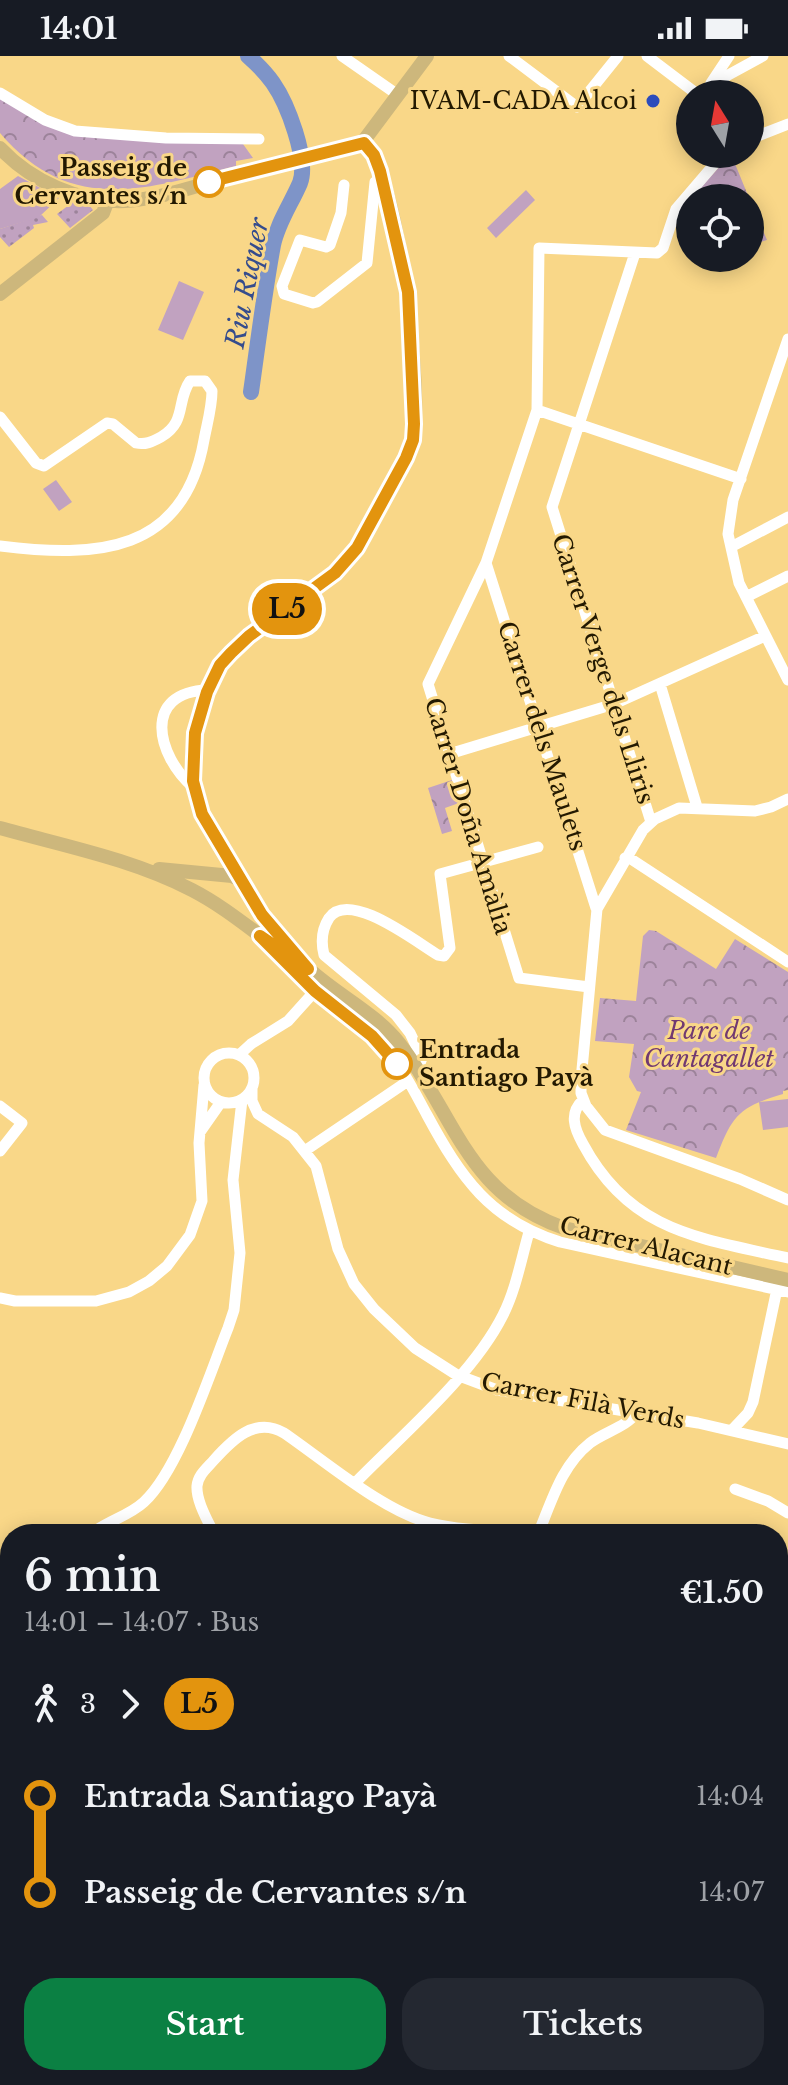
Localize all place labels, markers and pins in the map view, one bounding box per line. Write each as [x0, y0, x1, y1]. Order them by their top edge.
place label: IVAM-CADA Alcoi [410, 86, 637, 115]
marker: IVAM-CADA Alcoi [644, 92, 662, 110]
place label: Passeig de Cervantes s/n [15, 153, 188, 210]
marker: Passeig de Cervantes s/n [194, 167, 224, 197]
place label: Entrada Santiago Payà [419, 1035, 594, 1092]
marker: Entrada Santiago Payà [382, 1049, 412, 1079]

